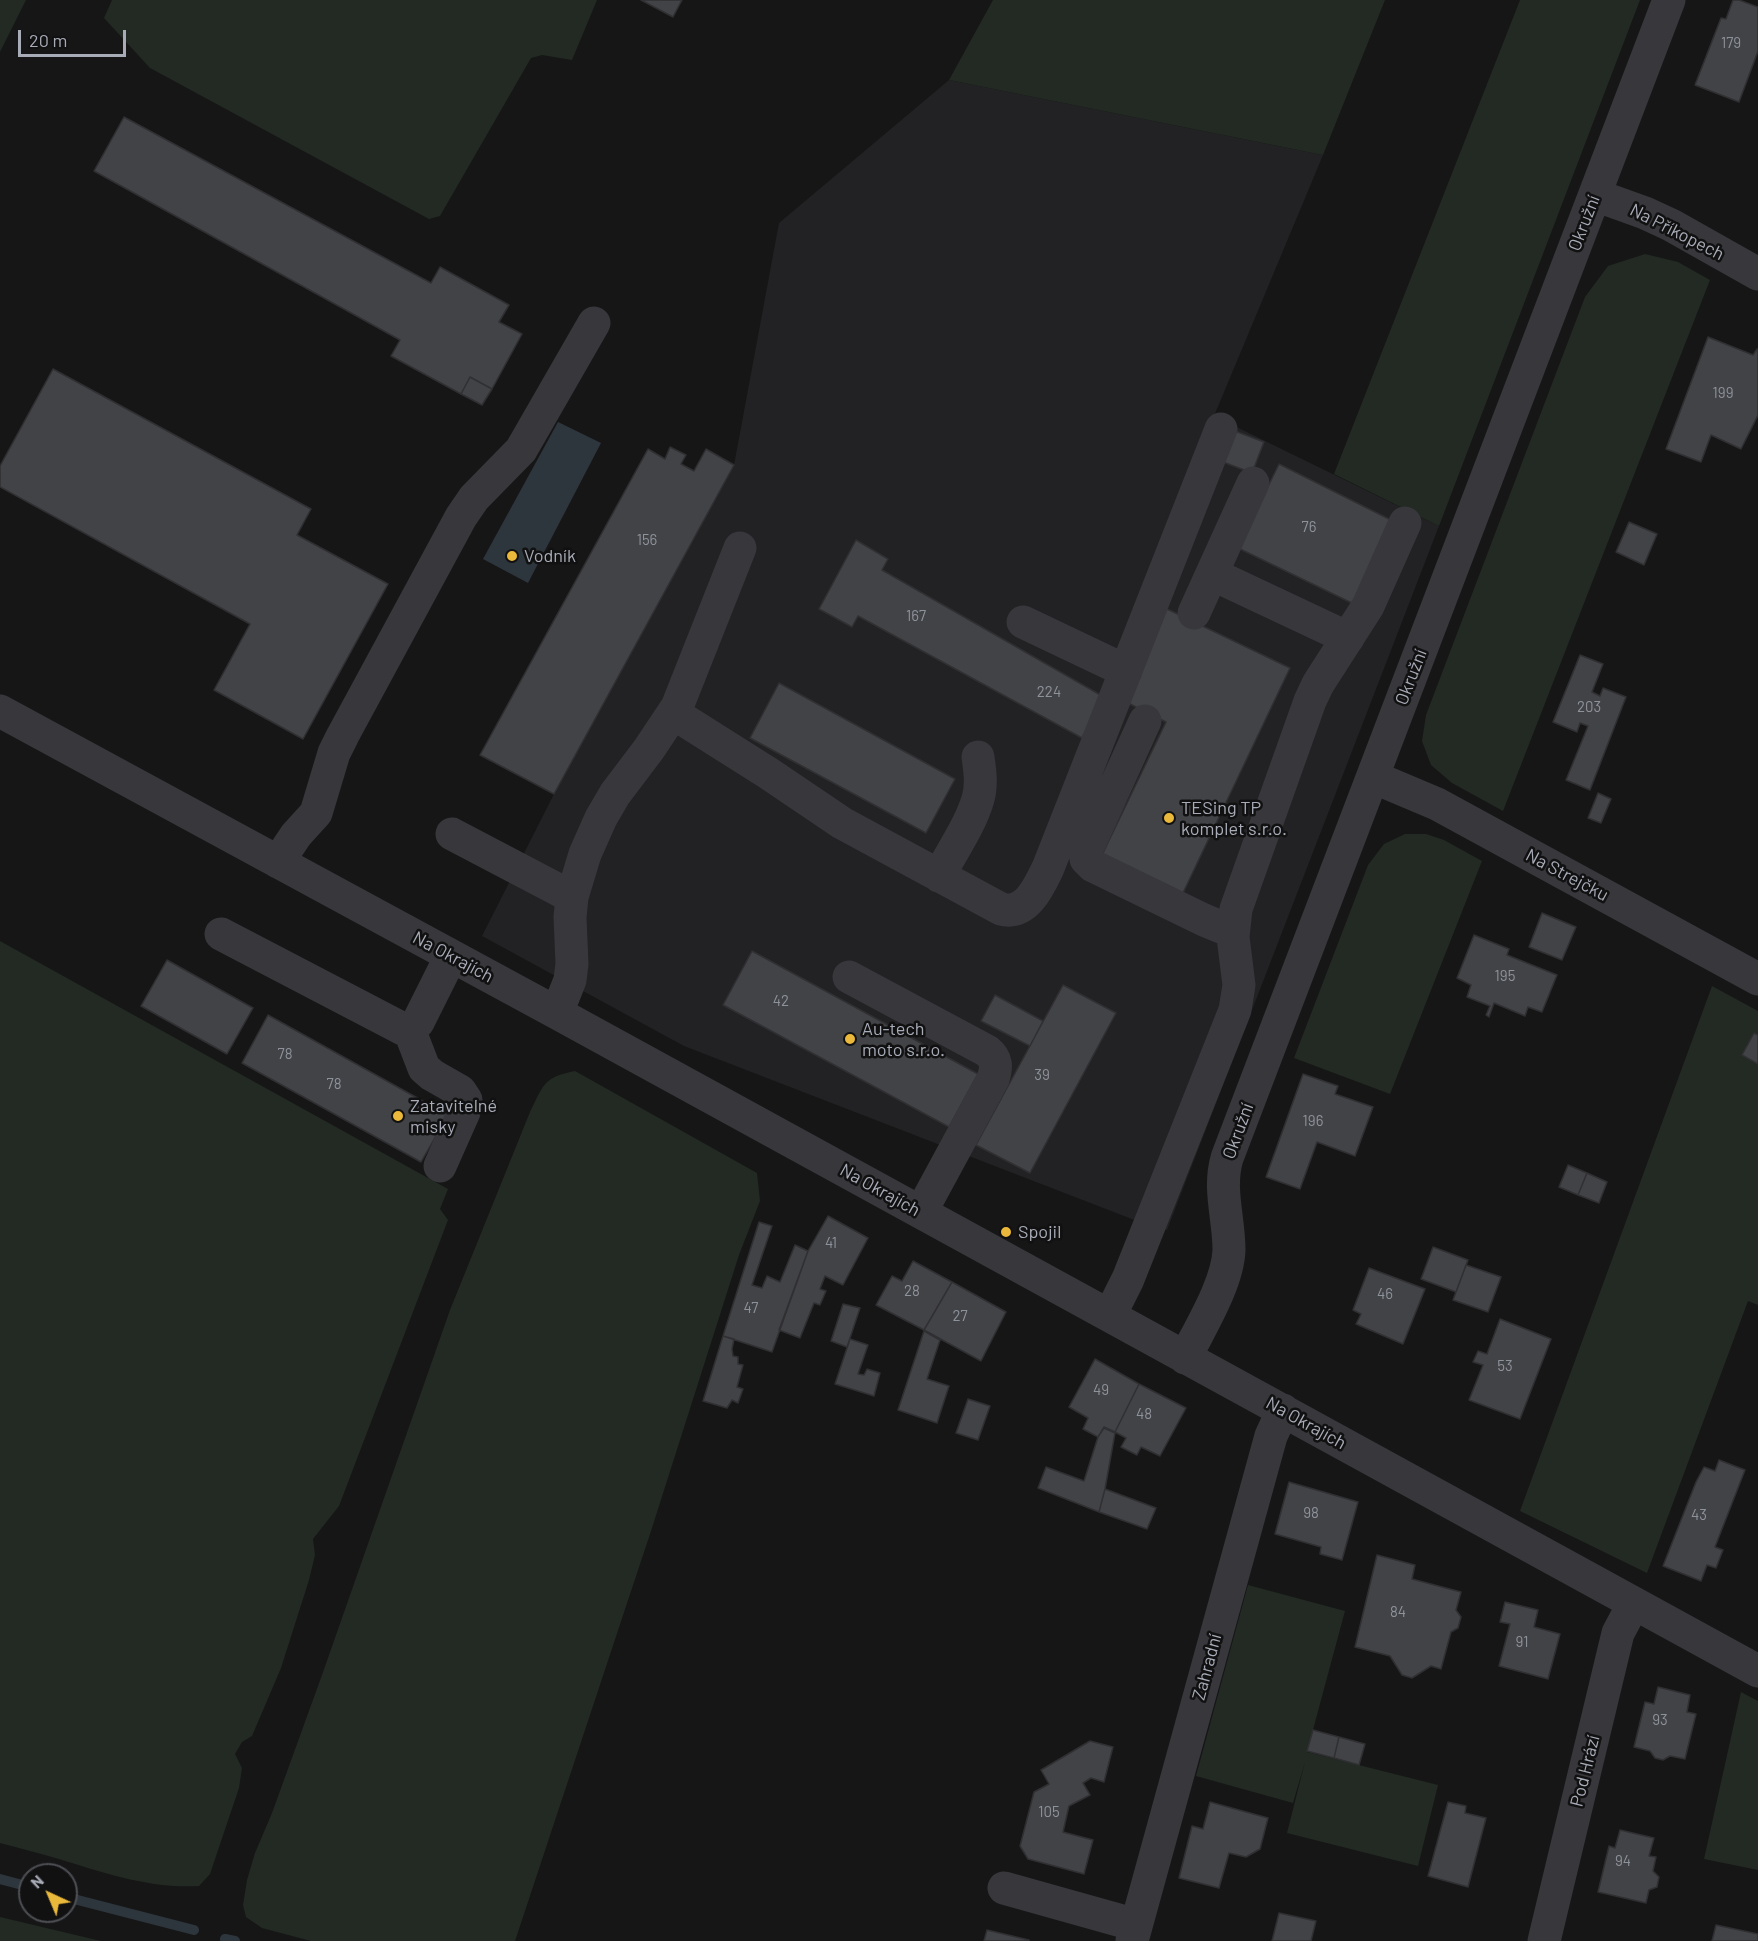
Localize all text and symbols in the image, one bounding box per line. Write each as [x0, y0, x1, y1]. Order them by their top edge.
scale bar [21, 18, 129, 56]
text: 20 m [29, 29, 67, 51]
house number: 179 [1721, 34, 1741, 52]
street label: Okružní [1564, 192, 1604, 254]
street label: Na Příkopech [1626, 199, 1728, 265]
house number: 199 [1713, 384, 1733, 402]
house number: 76 [1302, 518, 1316, 536]
house number: 156 [637, 531, 657, 549]
place label: Vodník [524, 545, 576, 567]
marker: Vodník [505, 549, 519, 563]
house number: 167 [906, 607, 926, 625]
street label: Okružní [1391, 646, 1431, 708]
house number: 224 [1037, 683, 1061, 701]
house number: 203 [1577, 698, 1601, 716]
place label: TESing TP komplet s.r.o. [1181, 797, 1287, 840]
marker: TESing TP komplet s.r.o. [1162, 811, 1176, 825]
street label: Na Strejčku [1522, 844, 1612, 906]
street label: Na Okrajích [409, 927, 497, 987]
house number: 195 [1495, 967, 1515, 985]
house number: 42 [773, 992, 789, 1010]
place label: Au-tech moto s.r.o. [862, 1018, 945, 1060]
marker: Au-tech moto s.r.o. [843, 1032, 857, 1046]
house number: 78 [278, 1045, 292, 1063]
house number: 39 [1034, 1066, 1050, 1084]
house number: 78 [327, 1075, 341, 1093]
place label: Zatavitelné misky [410, 1095, 497, 1138]
street label: Okružní [1218, 1100, 1258, 1162]
marker: Zatavitelné misky [391, 1109, 405, 1123]
house number: 196 [1303, 1112, 1323, 1130]
street label: Na Okrajích [836, 1159, 924, 1221]
place label: Spojil [1018, 1221, 1061, 1243]
marker: Spojil [999, 1225, 1013, 1239]
house number: 41 [825, 1234, 837, 1252]
house number: 28 [904, 1282, 920, 1300]
house number: 46 [1377, 1285, 1393, 1303]
house number: 47 [744, 1299, 758, 1317]
house number: 27 [952, 1307, 968, 1325]
house number: 53 [1497, 1357, 1513, 1375]
house number: 49 [1093, 1381, 1109, 1399]
street label: Na Okrajích [1262, 1392, 1350, 1454]
house number: 48 [1136, 1405, 1152, 1423]
house number: 98 [1303, 1504, 1319, 1522]
house number: 43 [1691, 1506, 1707, 1524]
house number: 84 [1390, 1603, 1406, 1621]
street label: Zahradní [1188, 1631, 1226, 1703]
house number: 91 [1516, 1633, 1528, 1651]
house number: 93 [1652, 1711, 1668, 1729]
street label: Pod Hrází [1566, 1733, 1604, 1809]
house number: 105 [1038, 1803, 1060, 1821]
house number: 94 [1615, 1852, 1631, 1870]
north arrow [18, 1863, 78, 1923]
text: N [26, 1871, 47, 1892]

